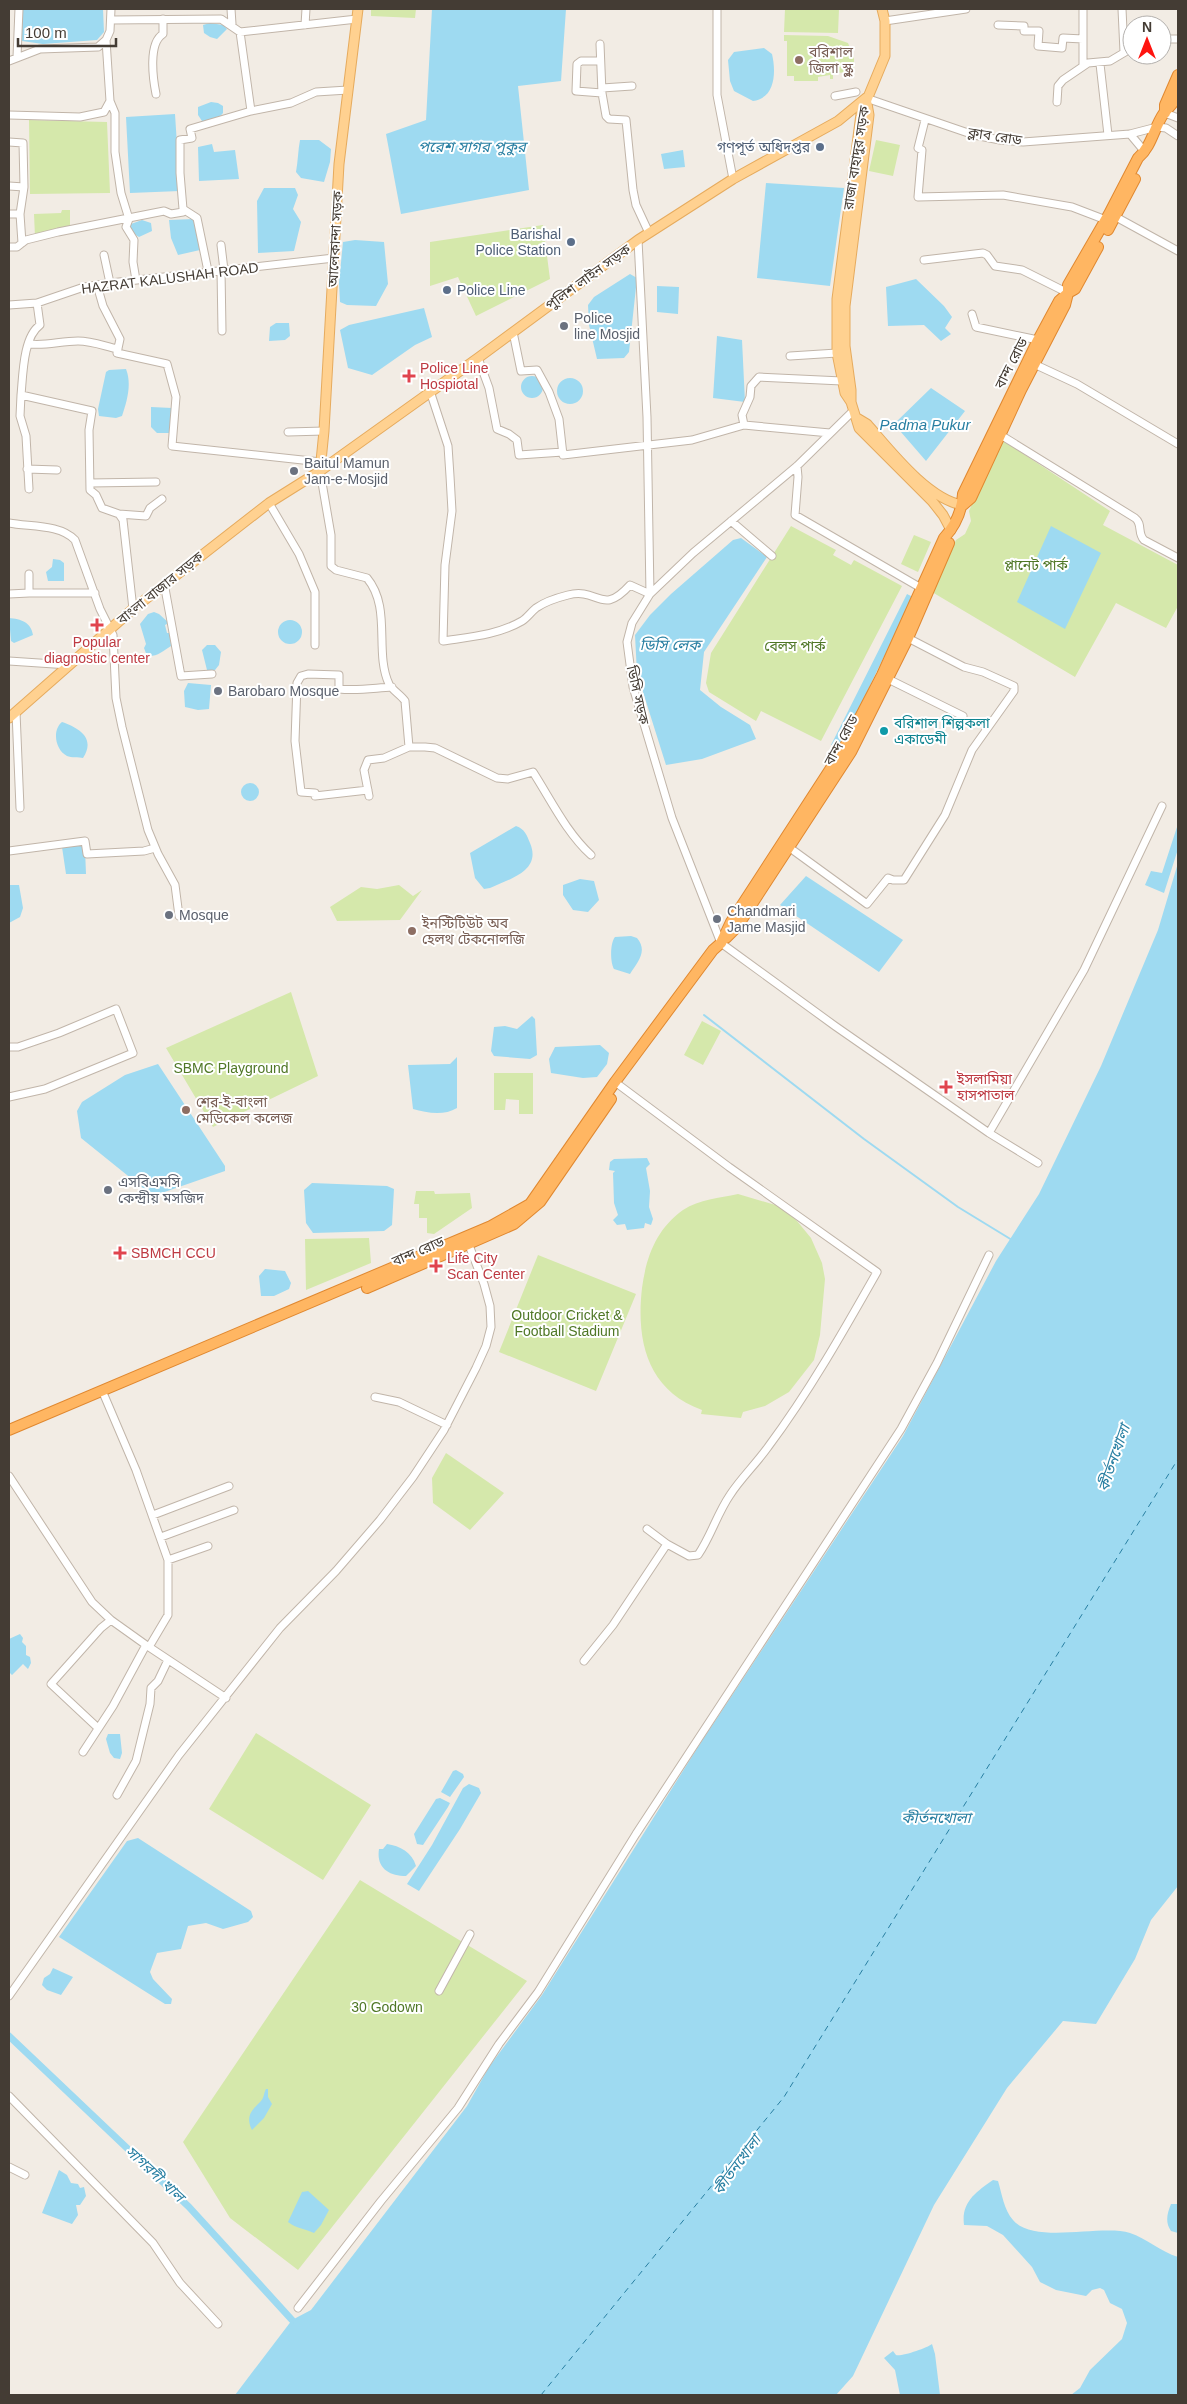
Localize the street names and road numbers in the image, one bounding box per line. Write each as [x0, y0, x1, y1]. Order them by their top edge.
street label: রাজা বাহাদুর সড়ক [840, 104, 872, 212]
street label: ক্লাব রোড [966, 124, 1024, 149]
street label: আলেকান্দা সড়ক [324, 190, 346, 288]
street label: পুলিশ লাইন সড়ক [542, 240, 635, 314]
street label: HAZRAT KALUSHAH ROAD [80, 259, 260, 297]
street label: বান্দ রোড [991, 334, 1031, 392]
street label: বাংলা বাজার সড়ক [113, 548, 207, 628]
street label: ডিসি সড়ক [623, 663, 653, 727]
street label: বান্দ রোড [820, 711, 862, 769]
street label: বান্দ রোড [389, 1232, 447, 1269]

